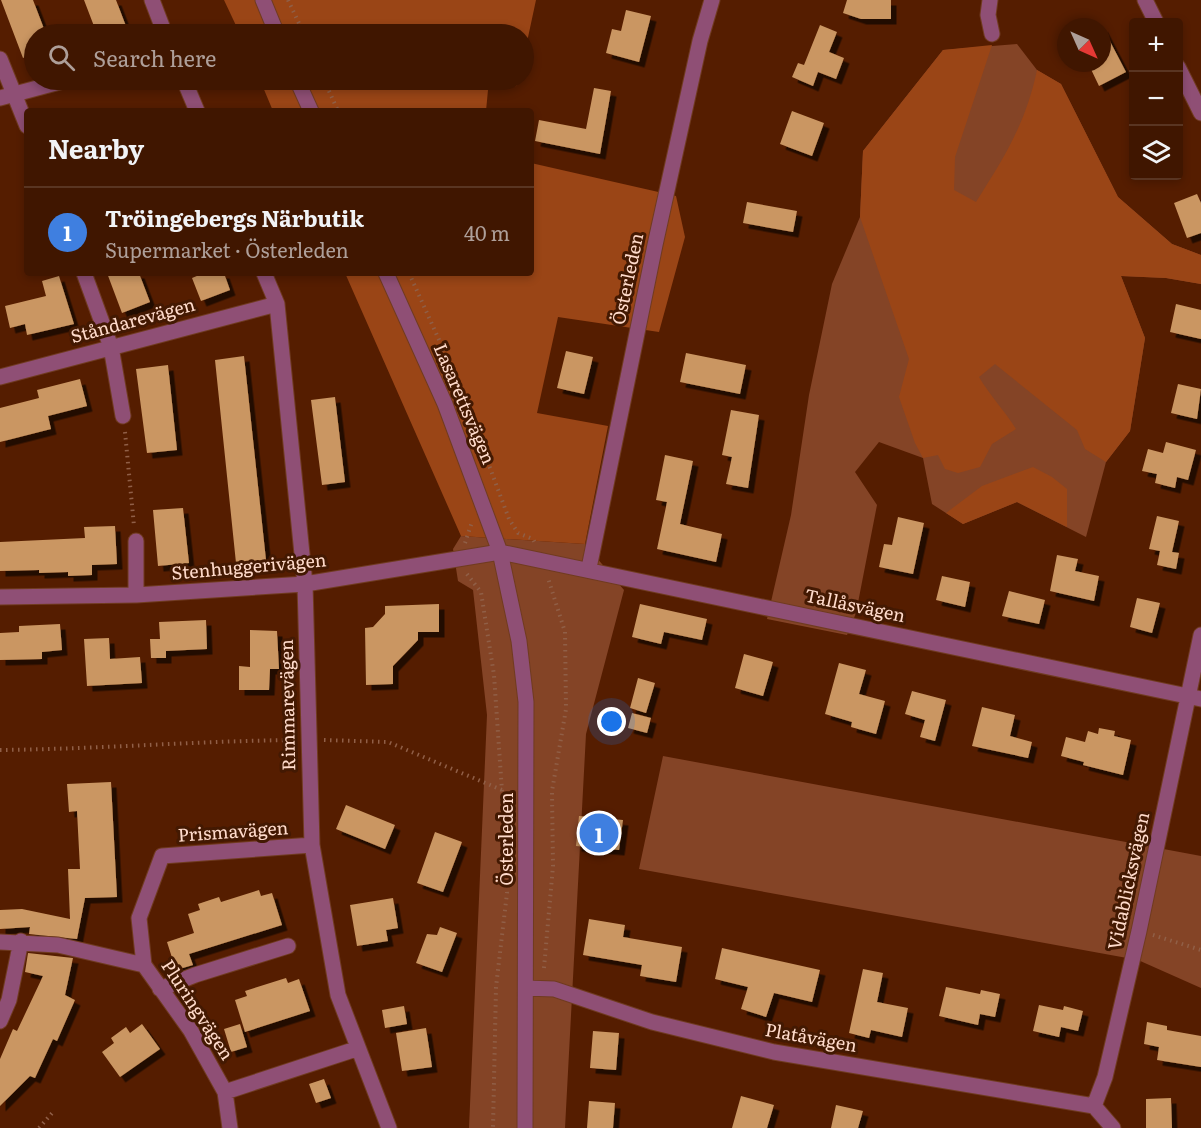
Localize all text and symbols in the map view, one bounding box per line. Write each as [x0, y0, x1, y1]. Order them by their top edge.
north arrow [1057, 18, 1111, 72]
map controls [1129, 18, 1183, 180]
button: + [1129, 18, 1183, 72]
search box [24, 24, 534, 90]
icon: search [45, 41, 78, 74]
text: Search here [93, 41, 216, 74]
button: − [1129, 72, 1183, 126]
button: layers [1129, 126, 1183, 180]
text: Nearby [48, 128, 144, 167]
text: Tröingebergs Närbutik [105, 201, 364, 234]
text: 1 [63, 217, 72, 247]
text: 40 m [464, 217, 510, 247]
street label: Österleden [604, 230, 649, 327]
text: Supermarket · Österleden [105, 234, 349, 264]
street label: Ståndarevägen [67, 290, 198, 349]
street label: Lasarettsvägen [428, 339, 503, 468]
street label: Stenhuggerivägen [170, 545, 328, 586]
street label: Tallåsvägen [803, 581, 908, 628]
street label: Rimmarevägen [272, 639, 301, 771]
your location [597, 707, 626, 736]
street label: Österleden [492, 792, 519, 886]
street label: Vidablicksvägen [1100, 809, 1155, 952]
pin: 1 [580, 810, 618, 856]
street label: Prismavägen [177, 813, 289, 848]
street label: Pluringvägen [156, 953, 241, 1065]
street label: Platåvägen [763, 1015, 859, 1058]

